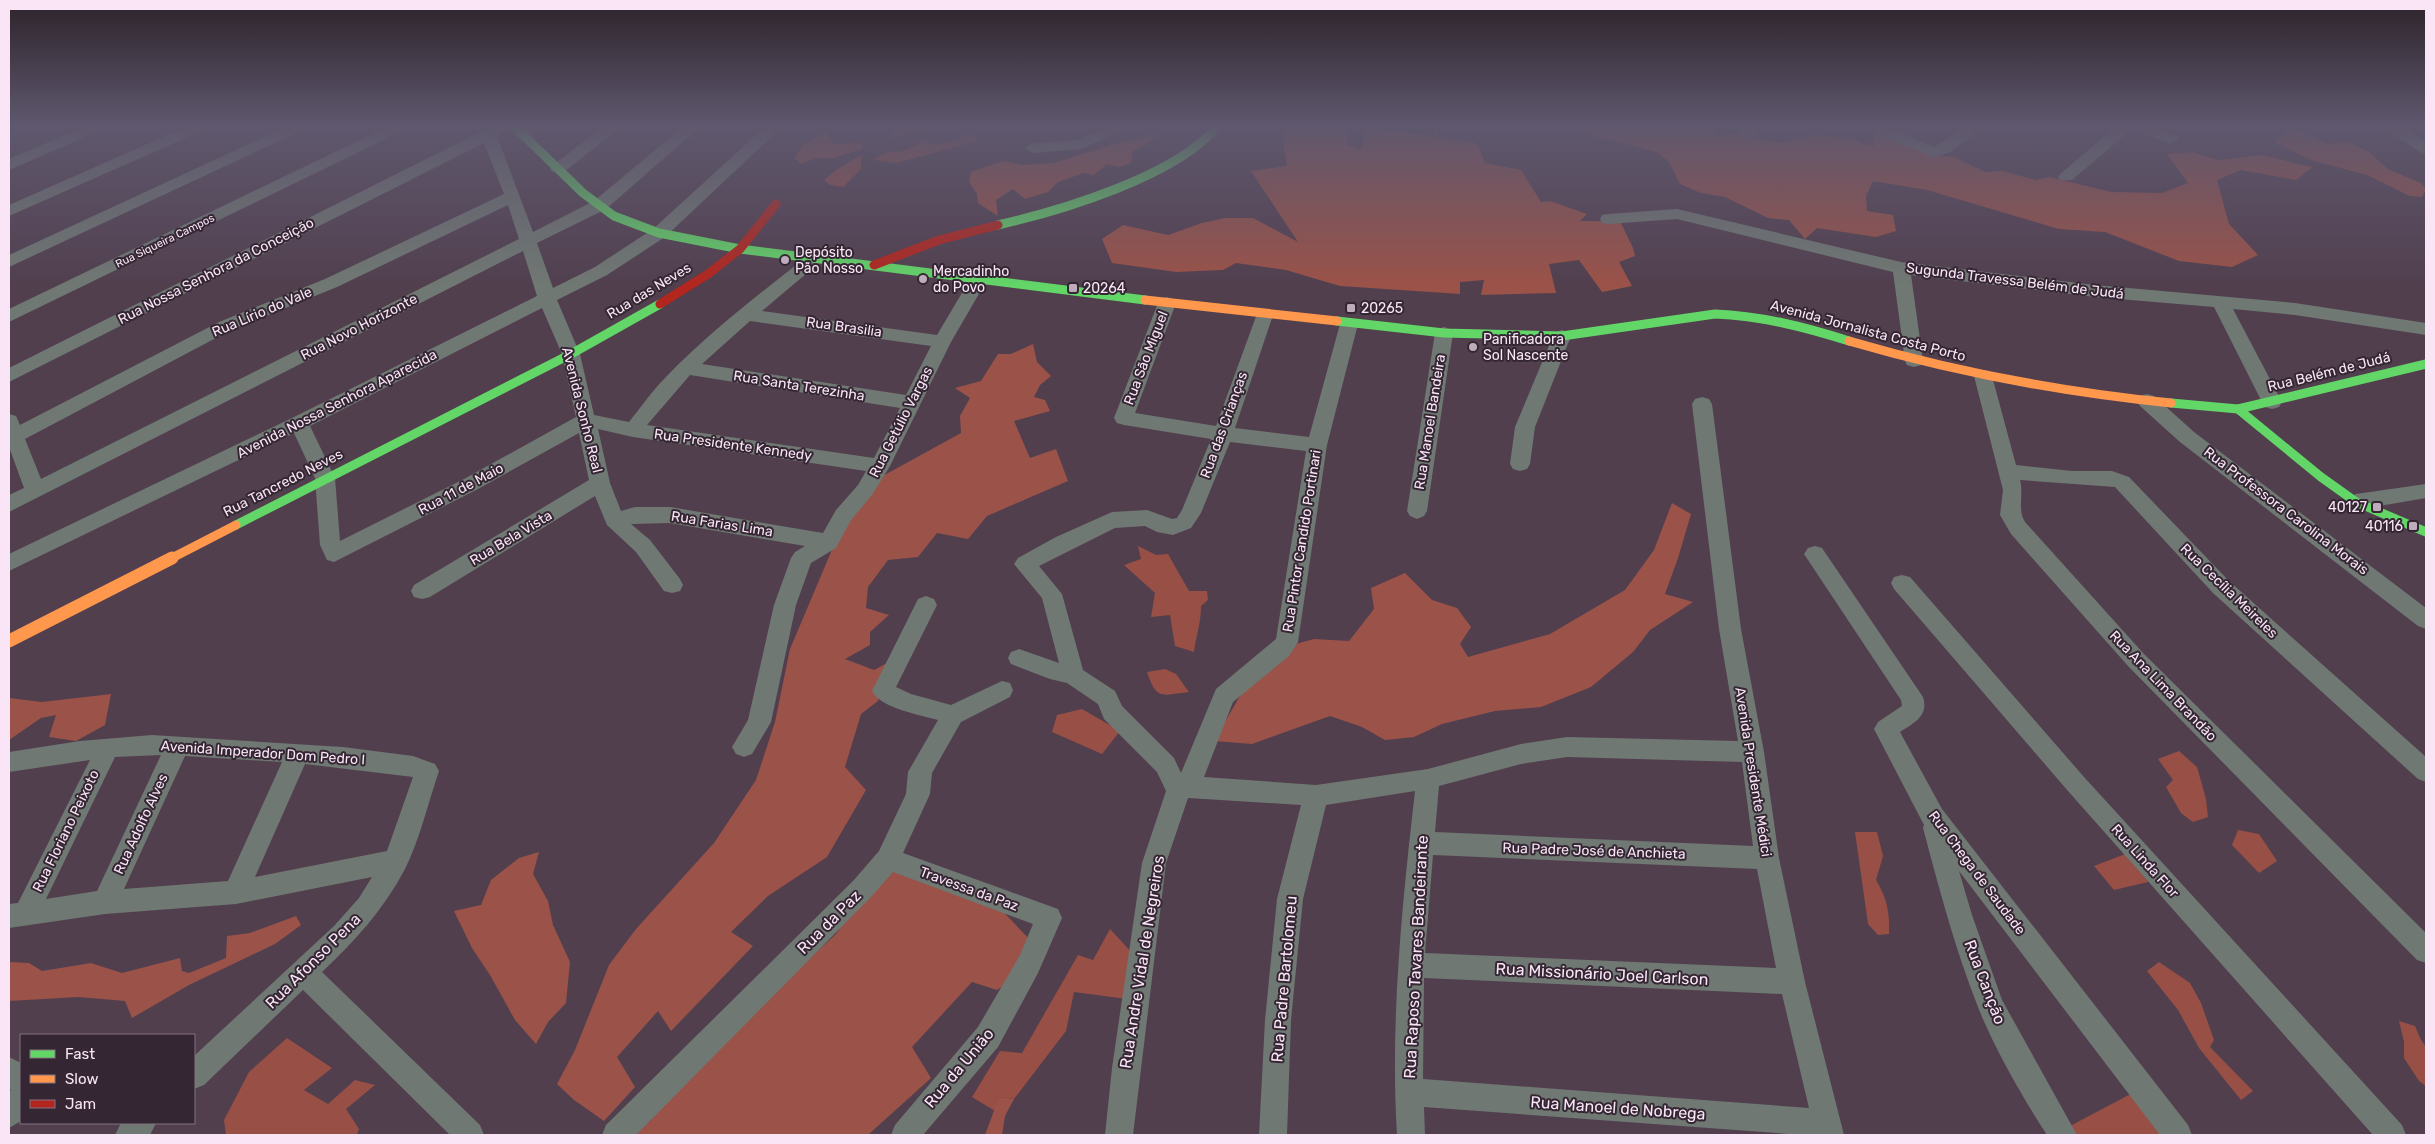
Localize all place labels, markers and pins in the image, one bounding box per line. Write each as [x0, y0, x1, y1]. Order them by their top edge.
place label: Depósito Pão Nosso [795, 244, 863, 277]
marker: Depósito Pão Nosso [779, 254, 791, 266]
place label: Mercadinho do Povo [933, 263, 1009, 296]
marker: Mercadinho do Povo [917, 273, 929, 285]
place label: 20264 [1083, 280, 1126, 297]
marker: 20264 [1067, 282, 1079, 294]
place label: 20265 [1361, 300, 1403, 317]
marker: 20265 [1345, 302, 1357, 314]
place label: Panificadora Sol Nascente [1483, 331, 1569, 364]
marker: Panificadora Sol Nascente [1467, 341, 1479, 353]
place label: 40127 [2328, 499, 2367, 516]
marker: 40127 [2371, 501, 2383, 513]
place label: 40116 [2365, 518, 2403, 535]
marker: 40116 [2407, 520, 2419, 532]

